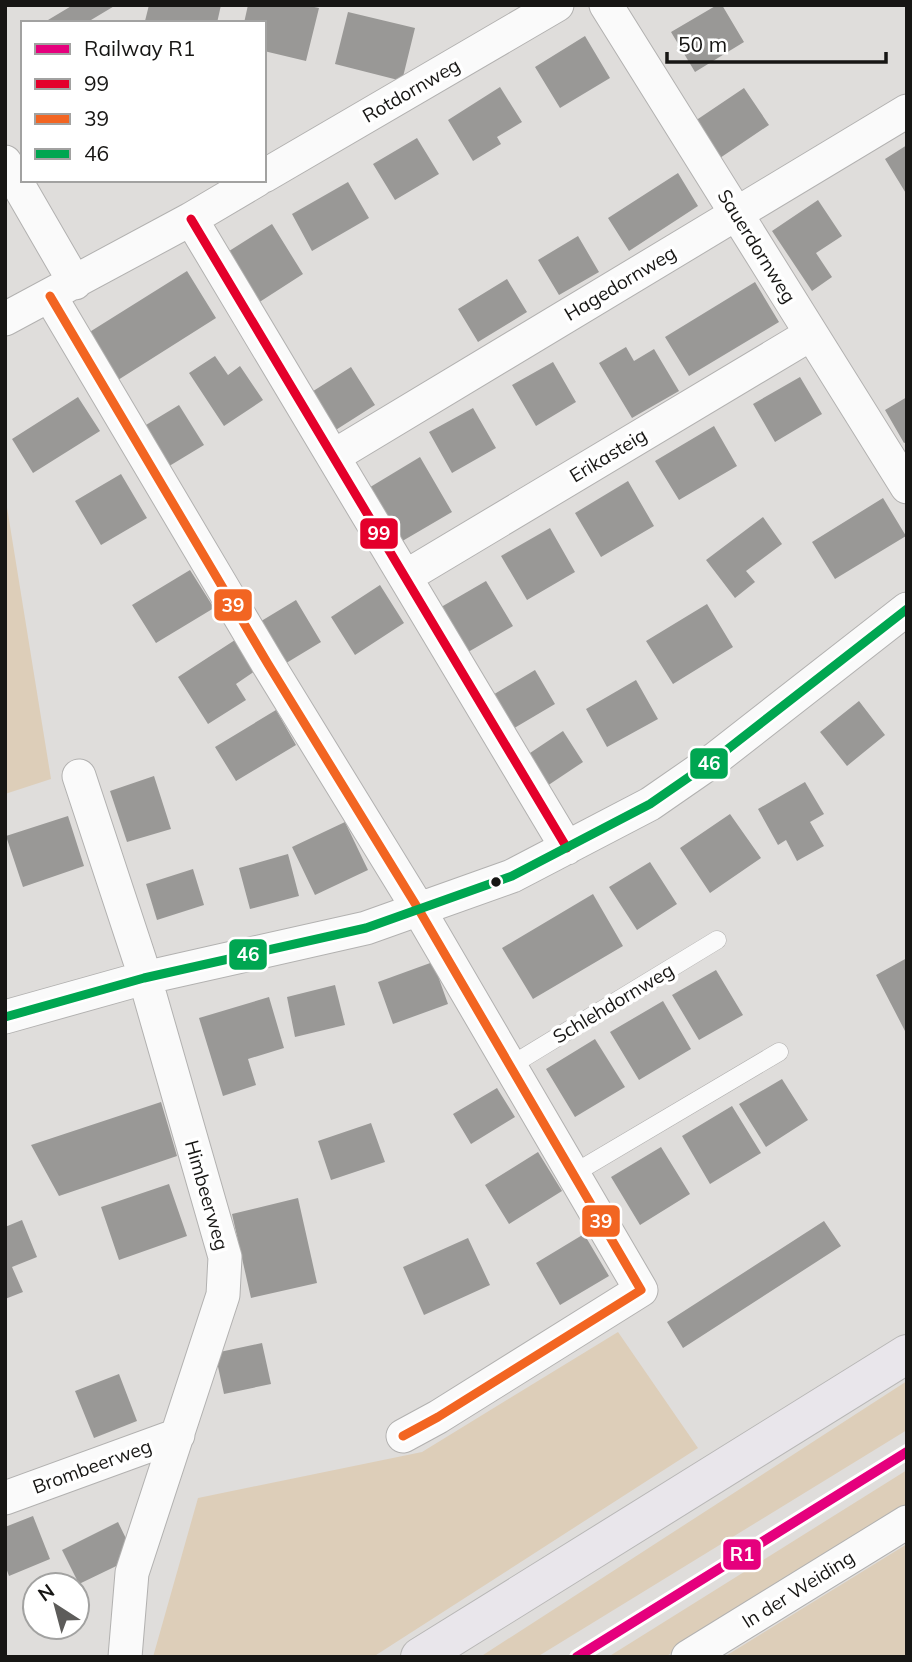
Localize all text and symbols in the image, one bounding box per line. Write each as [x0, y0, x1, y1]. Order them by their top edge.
legend [21, 21, 266, 182]
scale bar [667, 21, 886, 65]
text: 50 m [678, 31, 727, 57]
text: Railway R1 [84, 35, 195, 61]
street label: Rotdornweg [358, 52, 464, 128]
text: 99 [84, 70, 109, 96]
text: 39 [84, 105, 109, 131]
text: 46 [84, 140, 109, 166]
street label: Sauerdornweg [712, 185, 802, 307]
street label: Hagedornweg [560, 240, 680, 326]
street label: Erikasteig [565, 423, 651, 487]
line badge: 99 [359, 517, 399, 550]
text: 99 [368, 521, 390, 545]
line badge: 39 [213, 588, 253, 622]
text: 39 [222, 593, 244, 617]
line badge: 46 [689, 747, 729, 780]
text: 46 [698, 751, 720, 775]
unlabelled marker [489, 875, 503, 889]
line badge: 46 [228, 938, 268, 971]
text: 46 [237, 942, 259, 966]
street label: Schlehdornweg [548, 958, 678, 1048]
street label: Himbeerweg [180, 1137, 234, 1253]
line badge: 39 [581, 1204, 621, 1238]
text: 39 [590, 1209, 612, 1233]
street label: Brombeerweg [29, 1433, 155, 1499]
line badge: R1 [722, 1538, 762, 1571]
text: R1 [730, 1542, 754, 1566]
street label: In der Weiding [737, 1545, 859, 1633]
north arrow [21, 1571, 91, 1641]
text: N [33, 1578, 59, 1606]

